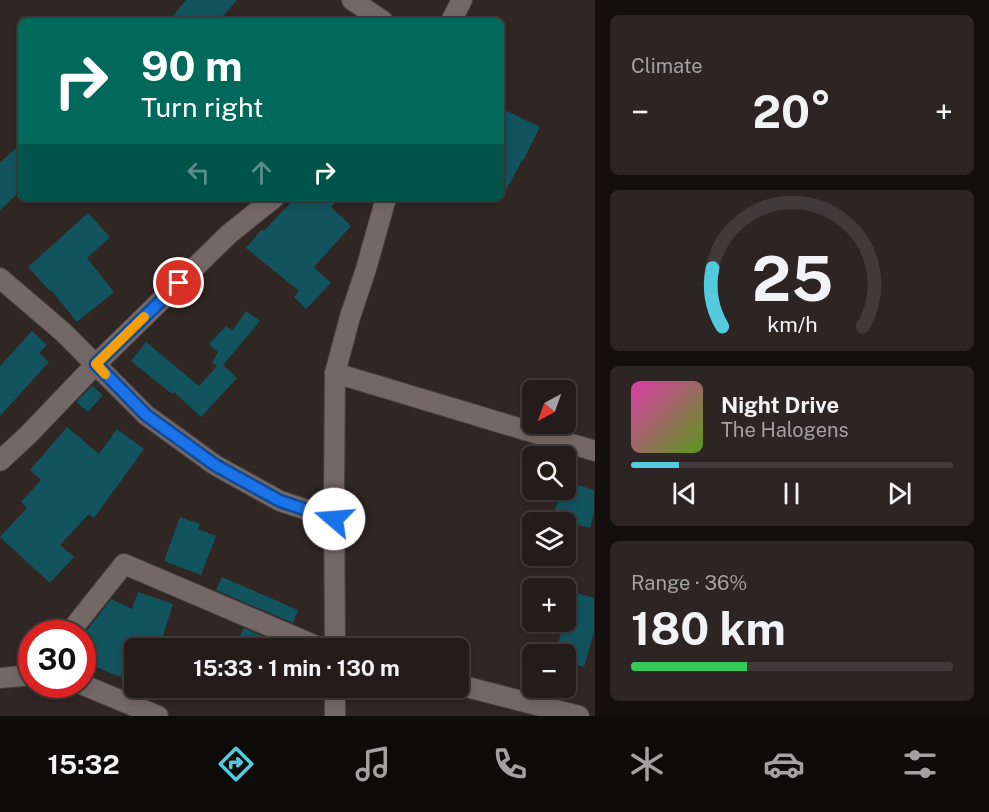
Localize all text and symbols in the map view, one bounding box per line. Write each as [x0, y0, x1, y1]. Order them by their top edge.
text: 90 m [141, 41, 243, 90]
icon: right [42, 42, 120, 120]
text: Climate [631, 54, 703, 78]
text: 20° [753, 85, 831, 138]
text: Turn right [141, 91, 264, 123]
text: − [631, 93, 649, 131]
text: + [935, 93, 953, 131]
icon: left [182, 156, 215, 189]
icon: ahead [245, 156, 278, 189]
icon: right [308, 156, 341, 189]
text: 25 [751, 243, 833, 316]
pin [153, 257, 204, 308]
icon: arrive [162, 266, 195, 299]
text: km/h [767, 313, 817, 338]
north arrow [522, 380, 576, 434]
map controls [522, 380, 576, 698]
text: Night Drive [721, 392, 839, 418]
text: The Halogens [721, 418, 849, 442]
button: search [522, 446, 576, 500]
icon: previous [668, 477, 701, 510]
icon: pause [775, 477, 808, 510]
icon: next [883, 477, 916, 510]
position arrow [302, 487, 366, 551]
button: layers [522, 512, 576, 566]
text: Range · 36% [631, 571, 747, 595]
button: + [522, 578, 576, 632]
text: 180 km [631, 602, 786, 655]
speed limit sign: 30 [18, 620, 96, 698]
button: − [522, 644, 576, 698]
text: 15:33 · 1 min · 130 m [193, 655, 400, 681]
icon: directions [215, 743, 257, 785]
icon: music [352, 743, 394, 785]
icon: phone [489, 743, 531, 785]
icon: climate [626, 743, 668, 785]
icon: car [763, 743, 805, 785]
icon: filters [899, 743, 941, 785]
text: 15:32 [47, 748, 120, 780]

